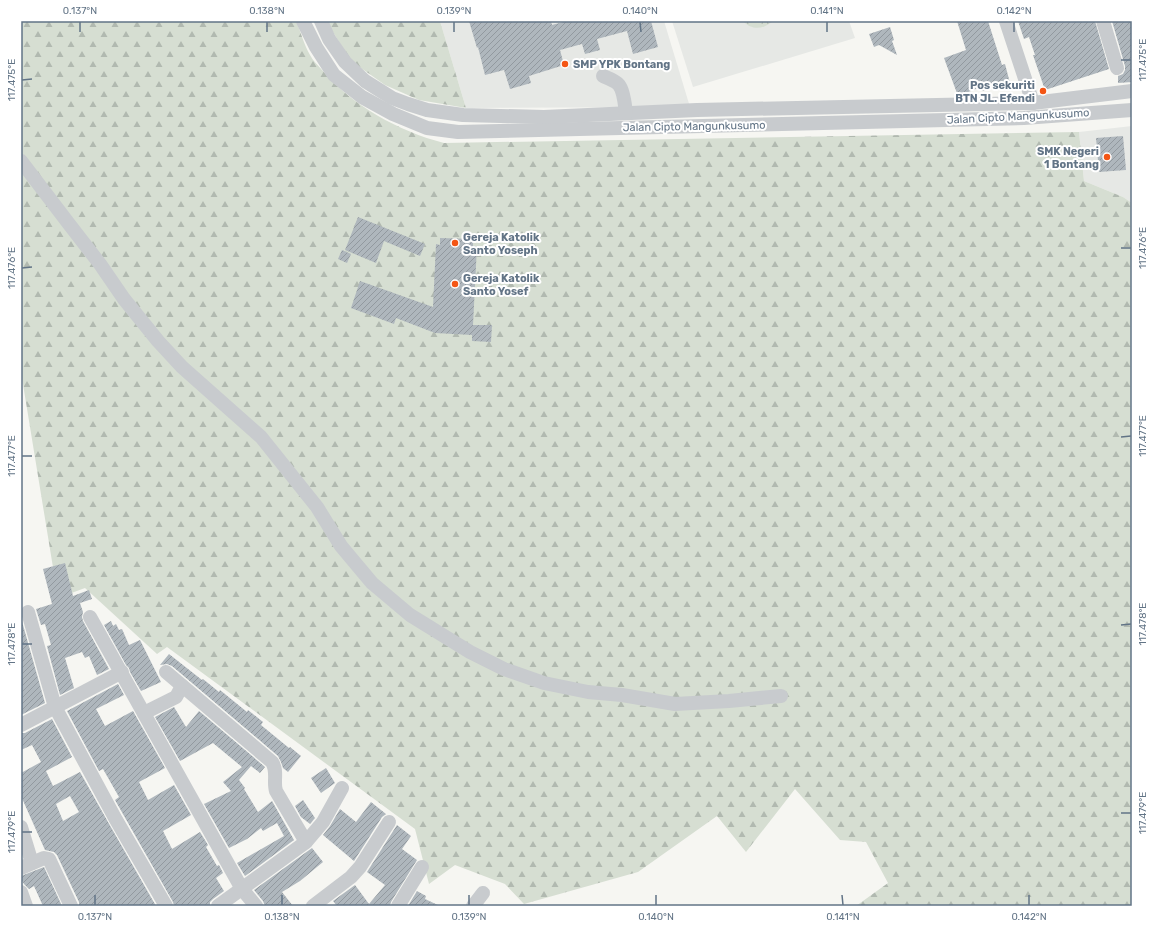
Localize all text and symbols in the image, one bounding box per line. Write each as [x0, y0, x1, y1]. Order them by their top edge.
text: 0.137°N [63, 5, 97, 17]
text: 0.138°N [249, 5, 285, 17]
text: 0.139°N [436, 5, 472, 17]
text: 0.140°N [622, 5, 658, 17]
text: 0.141°N [810, 5, 844, 17]
text: 0.142°N [996, 5, 1032, 17]
text: 117.475°E [1137, 39, 1149, 81]
place label: SMP YPK Bontang [573, 58, 670, 71]
text: 117.475°E [6, 59, 18, 101]
marker: SMP YPK Bontang [560, 59, 570, 69]
place label: Pos sekuriti BTN JL. Efendi [955, 79, 1035, 105]
marker: Pos sekuriti BTN JL. Efendi [1038, 86, 1048, 96]
street label: Jalan Cipto Mangunkusumo [946, 106, 1090, 127]
street label: Jalan Cipto Mangunkusumo [622, 119, 766, 134]
place label: SMK Negeri 1 Bontang [1037, 145, 1099, 171]
marker: SMK Negeri 1 Bontang [1102, 152, 1112, 162]
text: 117.476°E [1137, 227, 1149, 269]
place label: Gereja Katolik Santo Yoseph [463, 231, 540, 257]
marker: Gereja Katolik Santo Yoseph [450, 238, 460, 248]
text: 117.476°E [6, 247, 18, 289]
place label: Gereja Katolik Santo Yosef [463, 272, 540, 298]
marker: Gereja Katolik Santo Yosef [450, 279, 460, 289]
text: 117.477°E [1137, 415, 1149, 457]
text: 117.477°E [6, 435, 18, 477]
text: 117.478°E [1137, 603, 1149, 645]
text: 117.478°E [6, 623, 18, 665]
text: 117.479°E [1137, 792, 1149, 834]
text: 117.479°E [6, 811, 18, 853]
text: 0.137°N [78, 911, 112, 923]
text: 0.138°N [264, 911, 300, 923]
text: 0.139°N [451, 911, 487, 923]
text: 0.140°N [638, 911, 674, 923]
text: 0.141°N [826, 911, 860, 923]
text: 0.142°N [1011, 911, 1047, 923]

